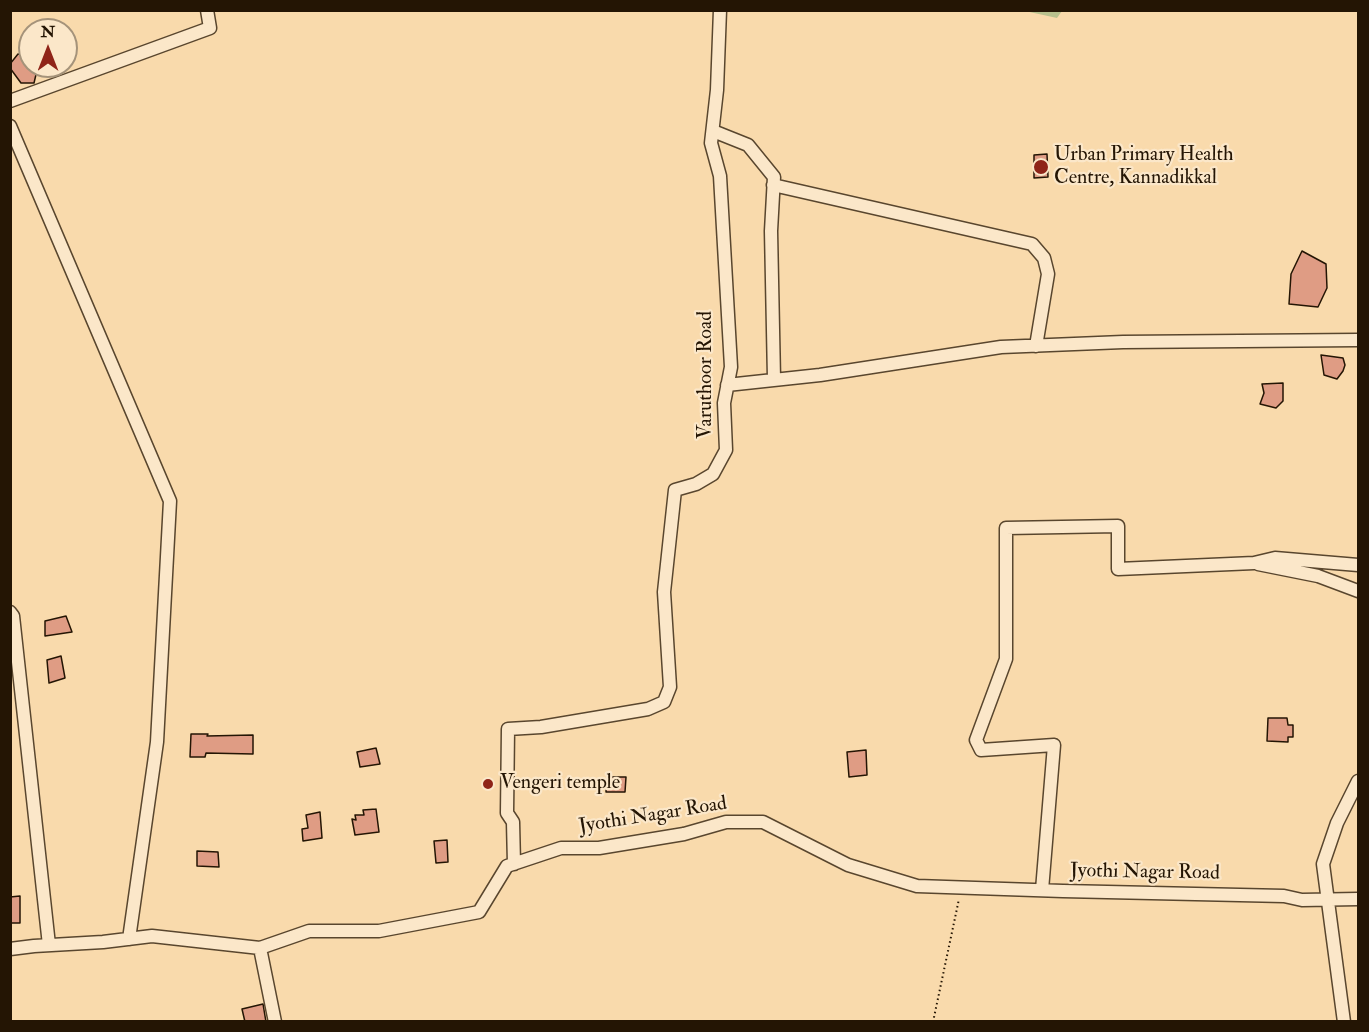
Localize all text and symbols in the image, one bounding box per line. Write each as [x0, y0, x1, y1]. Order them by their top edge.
north arrow [18, 18, 78, 78]
text: N [41, 22, 55, 42]
place label: Urban Primary Health Centre, Kannadikkal [1054, 144, 1234, 191]
marker: Urban Primary Health Centre, Kannadikkal [1032, 158, 1050, 176]
street label: Varuthoor Road [695, 311, 719, 439]
place label: Vengeri temple [500, 772, 620, 796]
marker: Vengeri temple [481, 777, 495, 791]
street label: Jyothi Nagar Road [577, 792, 729, 840]
street label: Jyothi Nagar Road [1070, 860, 1220, 886]

